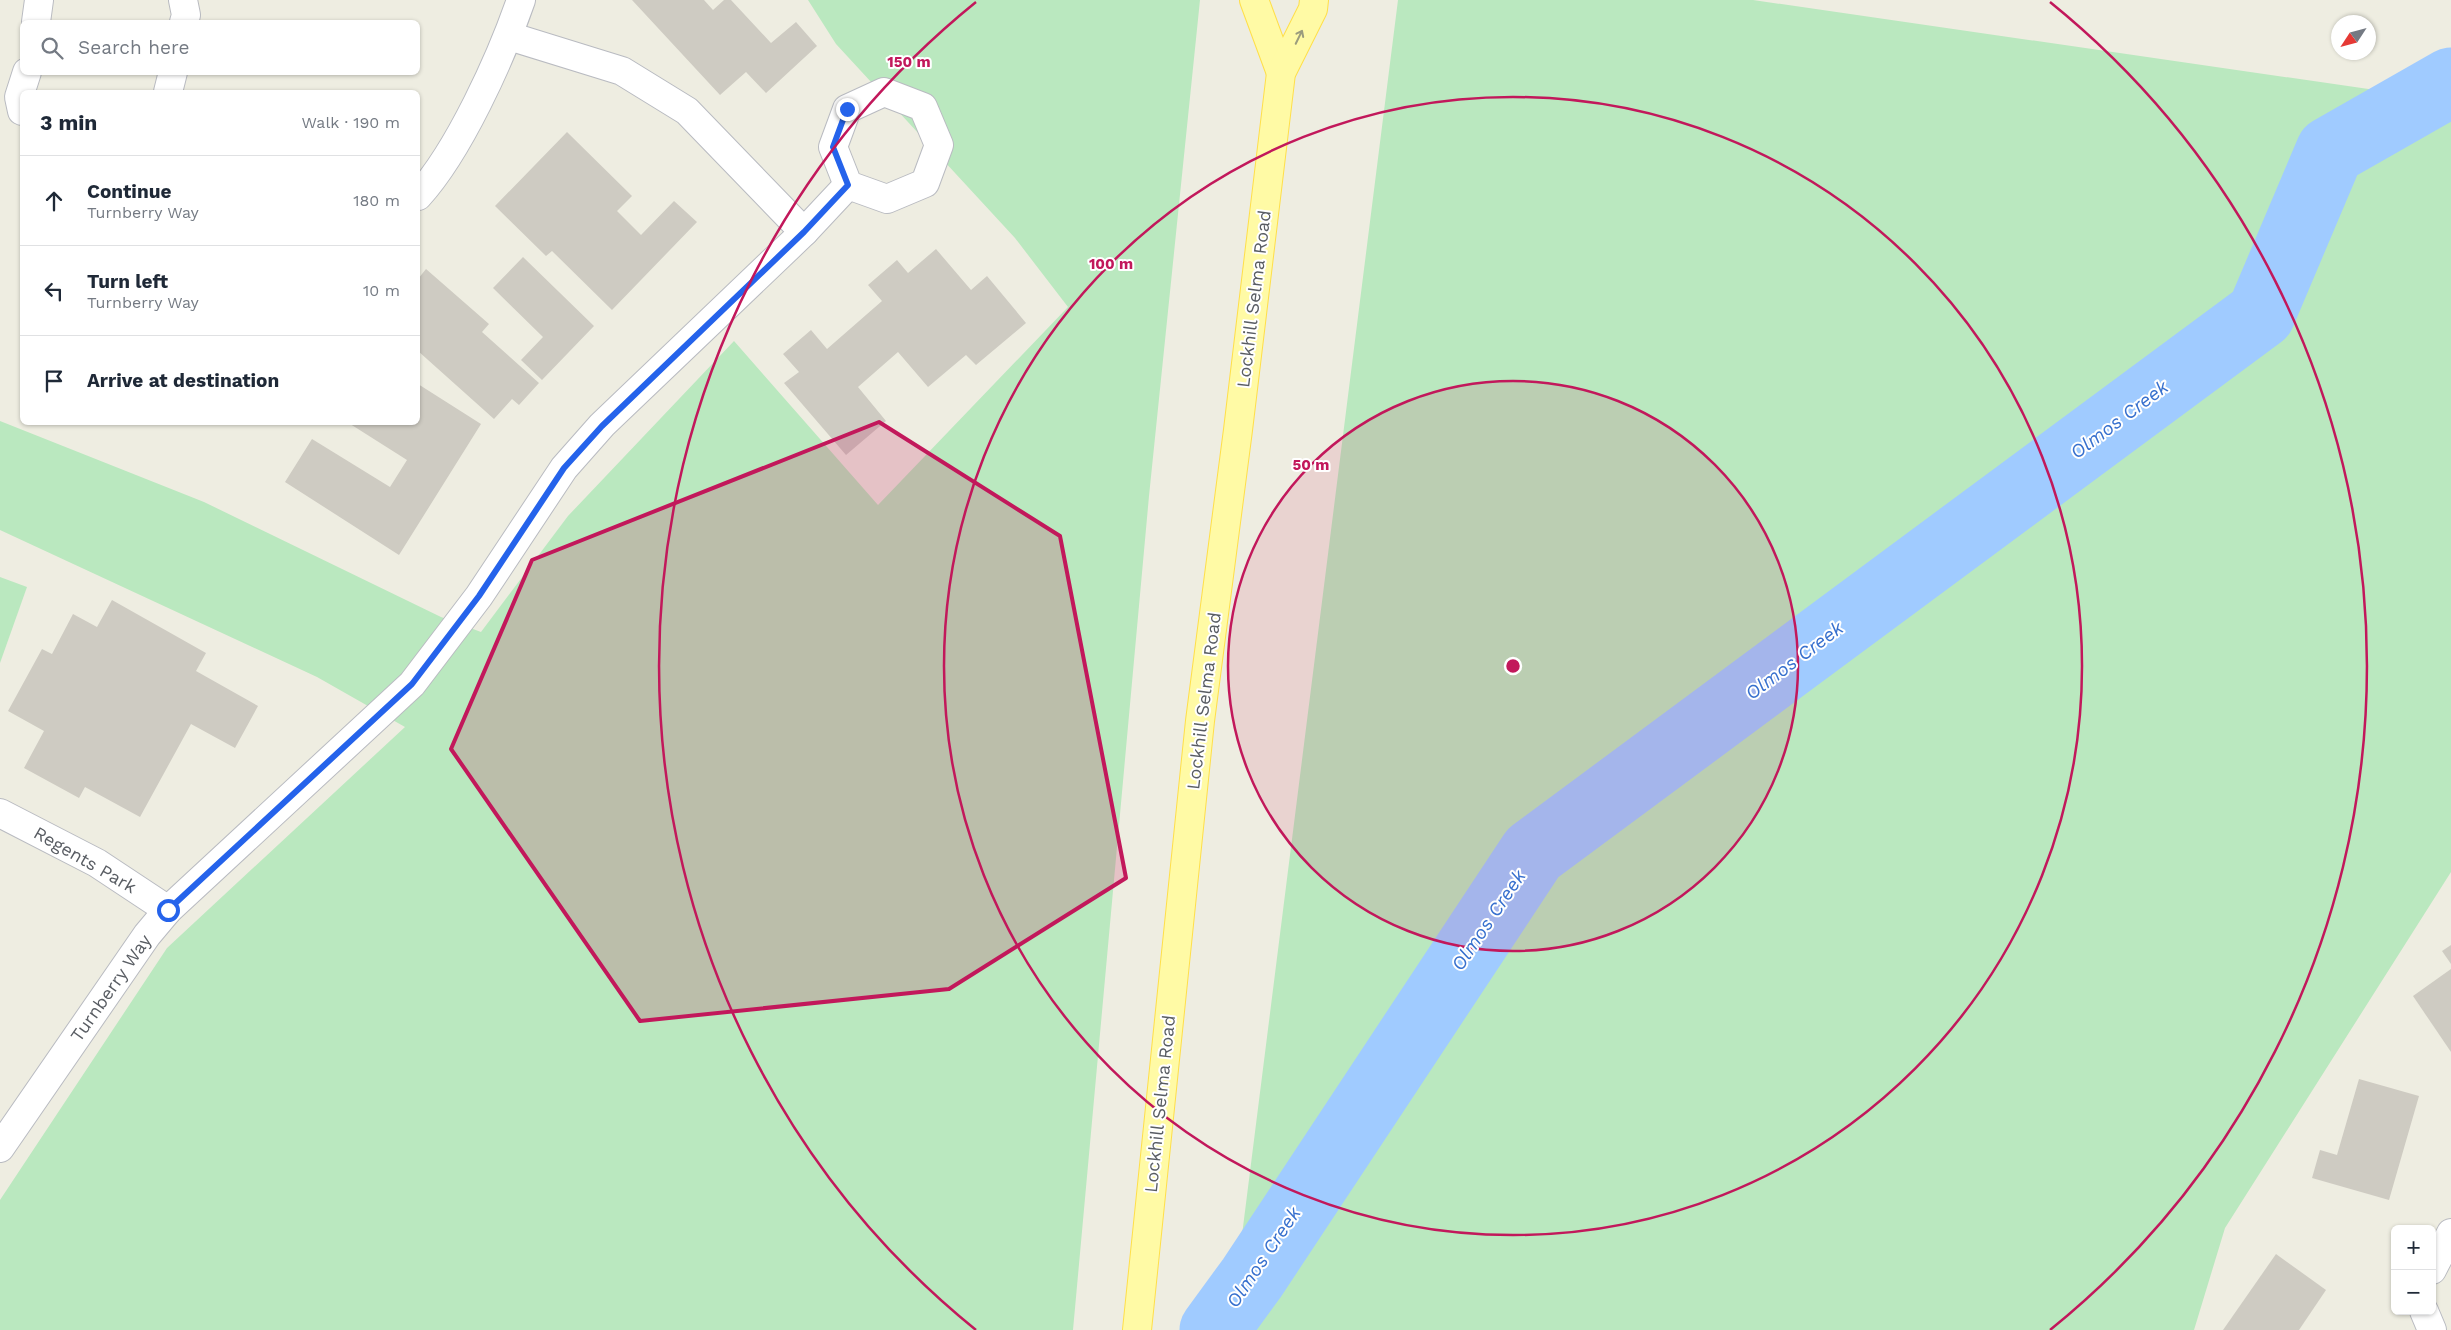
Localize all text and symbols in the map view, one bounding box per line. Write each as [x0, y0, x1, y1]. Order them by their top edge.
north arrow [2331, 15, 2376, 60]
search box [20, 20, 420, 75]
one-way arrow [1295, 30, 1304, 45]
icon: search [38, 34, 66, 62]
text: Search here [78, 36, 189, 59]
text: 150 m [887, 53, 931, 71]
route end [836, 98, 859, 121]
text: 3 min [40, 110, 97, 135]
text: Walk · 190 m [302, 113, 400, 132]
text: Continue [87, 180, 171, 203]
icon: ahead [40, 187, 68, 215]
text: 180 m [353, 191, 400, 210]
text: Turnberry Way [87, 203, 199, 222]
street label: Lockhill Selma Road [1232, 209, 1275, 389]
text: 100 m [1089, 255, 1133, 273]
text: Turn left [87, 270, 168, 293]
icon: left [40, 277, 68, 305]
text: 10 m [363, 281, 400, 300]
text: Turnberry Way [87, 293, 199, 312]
icon: arrive [40, 367, 68, 395]
text: Arrive at destination [87, 369, 279, 392]
water label: Olmos Creek [2066, 375, 2173, 464]
text: 50 m [1293, 456, 1329, 474]
street label: Lockhill Selma Road [1182, 611, 1225, 791]
water label: Olmos Creek [1741, 616, 1848, 705]
centre of rings [1504, 657, 1522, 675]
street label: Regents Park [30, 822, 140, 897]
water label: Olmos Creek [1446, 865, 1531, 975]
route start [157, 899, 180, 922]
street label: Turnberry Way [66, 930, 156, 1045]
street label: Lockhill Selma Road [1140, 1014, 1179, 1194]
water label: Olmos Creek [1221, 1202, 1306, 1312]
map controls [2391, 1225, 2436, 1315]
button: + [2391, 1225, 2436, 1270]
button: − [2391, 1270, 2436, 1315]

